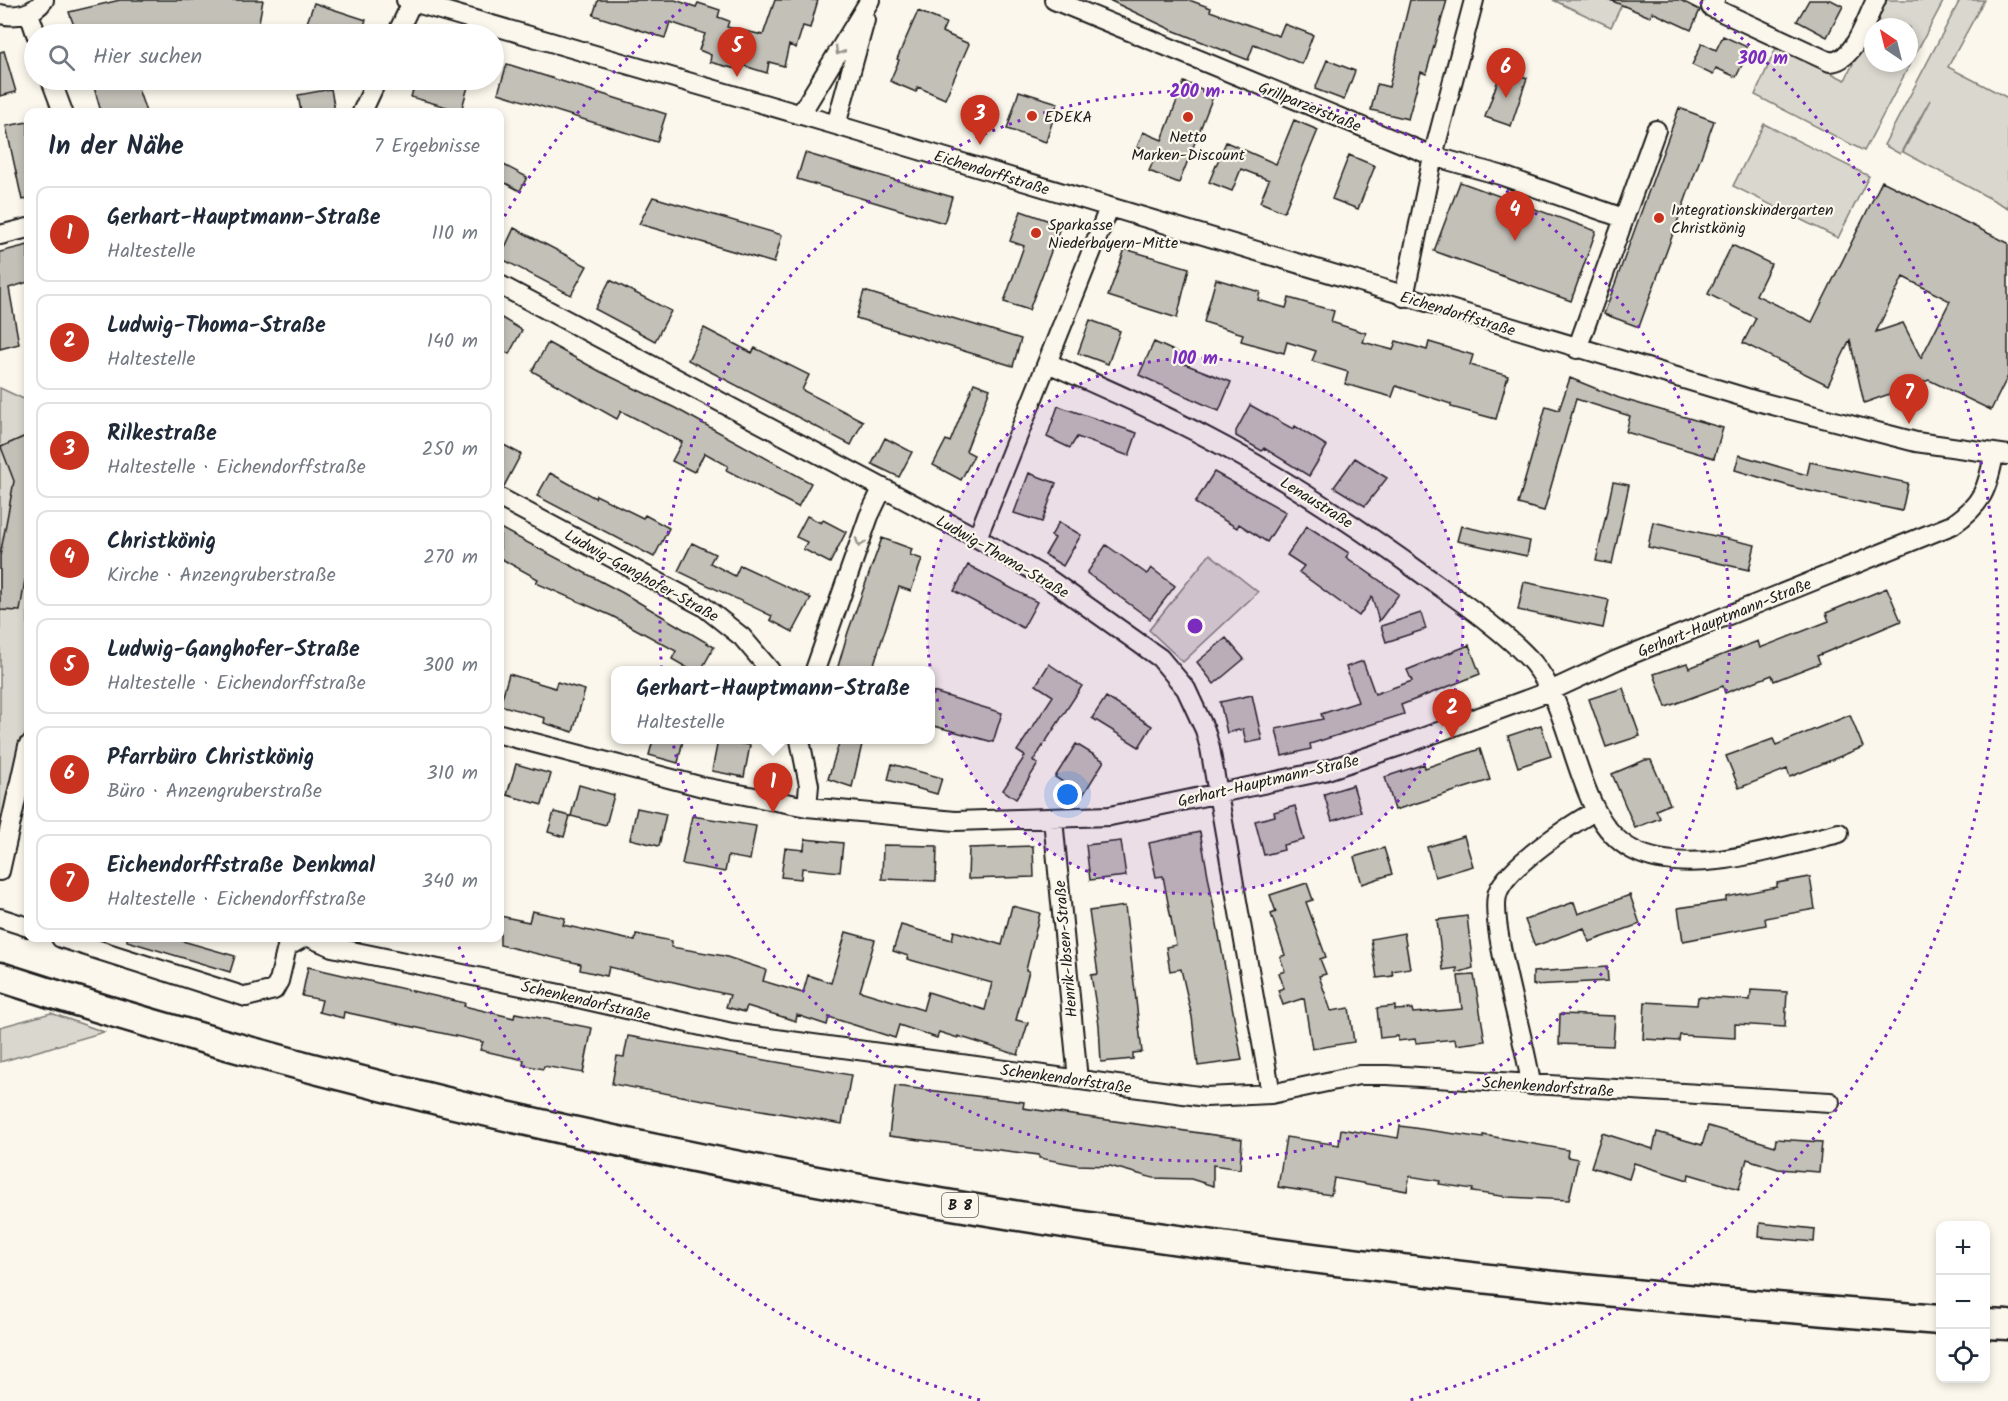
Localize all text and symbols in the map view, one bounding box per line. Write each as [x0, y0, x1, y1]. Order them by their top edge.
north arrow [1864, 18, 1918, 72]
search box [24, 24, 504, 90]
pin: 5 [718, 28, 756, 77]
text: Hier suchen [93, 40, 202, 75]
icon: search [45, 41, 78, 74]
one-way arrow [835, 45, 847, 55]
text: 300 m [1737, 45, 1788, 74]
pin: 6 [1486, 48, 1526, 98]
street label: Grillparzerstraße [1254, 75, 1365, 139]
text: 200 m [1170, 78, 1221, 107]
pin: 3 [960, 96, 1000, 145]
place label: EDEKA [1044, 105, 1092, 130]
marker: EDEKA [1025, 109, 1039, 123]
marker: Netto Marken-Discount [1181, 110, 1195, 124]
place label: Netto Marken-Discount [1131, 125, 1246, 168]
text: In der Nähe [48, 126, 184, 168]
text: 7 Ergebnisse [374, 131, 480, 163]
street label: Eichendorffstraße [931, 144, 1052, 203]
pin: 4 [1496, 192, 1534, 241]
place label: Integrationskindergarten Christkönig [1671, 198, 1834, 241]
text: Gerhart-Hauptmann-Straße [107, 201, 380, 236]
marker: Integrationskindergarten Christkönig [1652, 211, 1666, 225]
place label: Sparkasse Niederbayern-Mitte [1048, 213, 1178, 256]
text: 1 [66, 218, 73, 250]
text: 110 m [432, 218, 478, 250]
marker: Sparkasse Niederbayern-Mitte [1029, 226, 1043, 240]
text: Haltestelle [107, 236, 195, 268]
street label: Eichendorffstraße [1397, 285, 1518, 344]
text: Ludwig-Thoma-Straße [107, 309, 326, 344]
text: 2 [64, 326, 75, 358]
text: 140 m [427, 326, 478, 358]
text: Haltestelle [107, 344, 195, 376]
text: 100 m [1172, 345, 1218, 374]
pin: 7 [1890, 374, 1928, 424]
text: Rilkestraße [107, 417, 217, 452]
text: 3 [64, 434, 75, 466]
text: 250 m [422, 434, 478, 466]
text: Haltestelle · Eichendorffstraße [107, 452, 366, 484]
street label: Lenaustraße [1275, 471, 1358, 536]
street label: Ludwig-Thoma-Straße [931, 509, 1073, 606]
street label: Ludwig-Ganghofer-Straße [560, 523, 723, 629]
text: Christkönig [107, 525, 216, 560]
one-way arrow [854, 537, 867, 548]
text: 4 [64, 542, 75, 574]
text: 270 m [423, 542, 478, 574]
text: Kirche · Anzengruberstraße [107, 560, 336, 592]
street label: Gerhart-Hauptmann-Straße [1634, 572, 1815, 665]
centre of rings [1185, 616, 1205, 636]
text: Ludwig-Ganghofer-Straße [107, 633, 360, 668]
text: 5 [64, 650, 75, 682]
text: 300 m [423, 650, 478, 682]
popup [611, 666, 935, 744]
text: Haltestelle · Eichendorffstraße [107, 668, 366, 700]
text: Gerhart-Hauptmann-Straße [636, 672, 910, 707]
pin: 2 [1432, 690, 1472, 739]
text: Haltestelle [636, 707, 725, 739]
text: Pfarrbüro Christkönig [107, 741, 314, 776]
street label: Gerhart-Hauptmann-Straße [1175, 748, 1362, 815]
text: 6 [64, 758, 75, 790]
text: 310 m [426, 758, 478, 790]
pin: 1 [754, 764, 792, 813]
text: Büro · Anzengruberstraße [107, 776, 322, 808]
your location [1053, 780, 1082, 809]
text: Eichendorffstraße Denkmal [107, 849, 375, 884]
text: 7 [65, 866, 74, 898]
text: 340 m [422, 866, 478, 898]
street label: Henrik-Ibsen-Straße [1048, 879, 1085, 1019]
text: Haltestelle · Eichendorffstraße [107, 884, 366, 916]
street label: Schenkendorfstraße [519, 974, 653, 1028]
street label: Schenkendorfstraße [999, 1058, 1133, 1101]
street label: Schenkendorfstraße [1481, 1070, 1615, 1105]
road number: B 8 [942, 1193, 978, 1217]
map controls [1936, 1221, 1990, 1383]
button: + [1936, 1221, 1990, 1275]
button: − [1936, 1275, 1990, 1329]
button: locate [1936, 1329, 1990, 1383]

